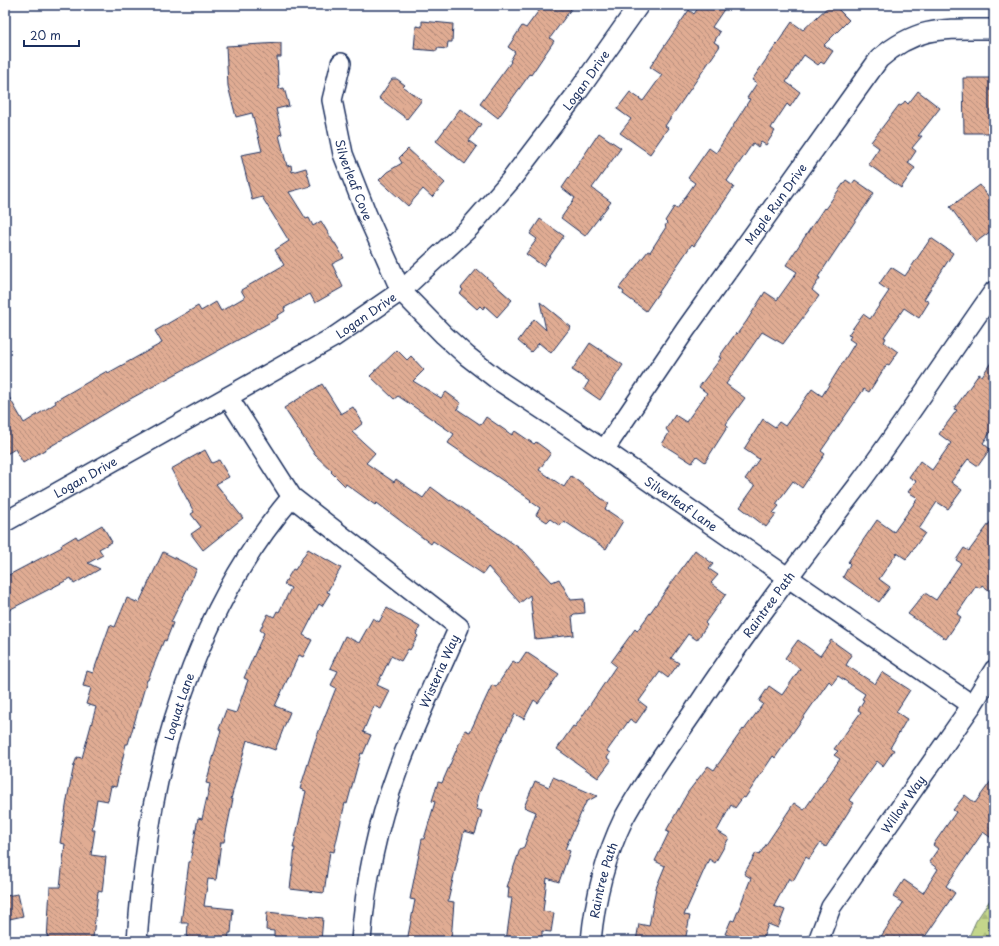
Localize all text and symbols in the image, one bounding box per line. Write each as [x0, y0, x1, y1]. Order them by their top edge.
scale bar [24, 22, 79, 48]
text: 20 m [30, 26, 61, 44]
street label: Logan Drive [558, 46, 613, 114]
street label: Silverleaf Cove [331, 138, 377, 223]
street label: Maple Run Drive [740, 160, 811, 248]
street label: Logan Drive [332, 288, 400, 342]
street label: Logan Drive [50, 452, 120, 502]
street label: Silverleaf Lane [641, 472, 722, 535]
street label: Raintree Path [738, 567, 799, 641]
street label: Wisteria Way [415, 631, 463, 711]
street label: Loquat Lane [160, 670, 199, 742]
street label: Willow Way [876, 771, 930, 837]
street label: Raintree Path [585, 840, 622, 920]

